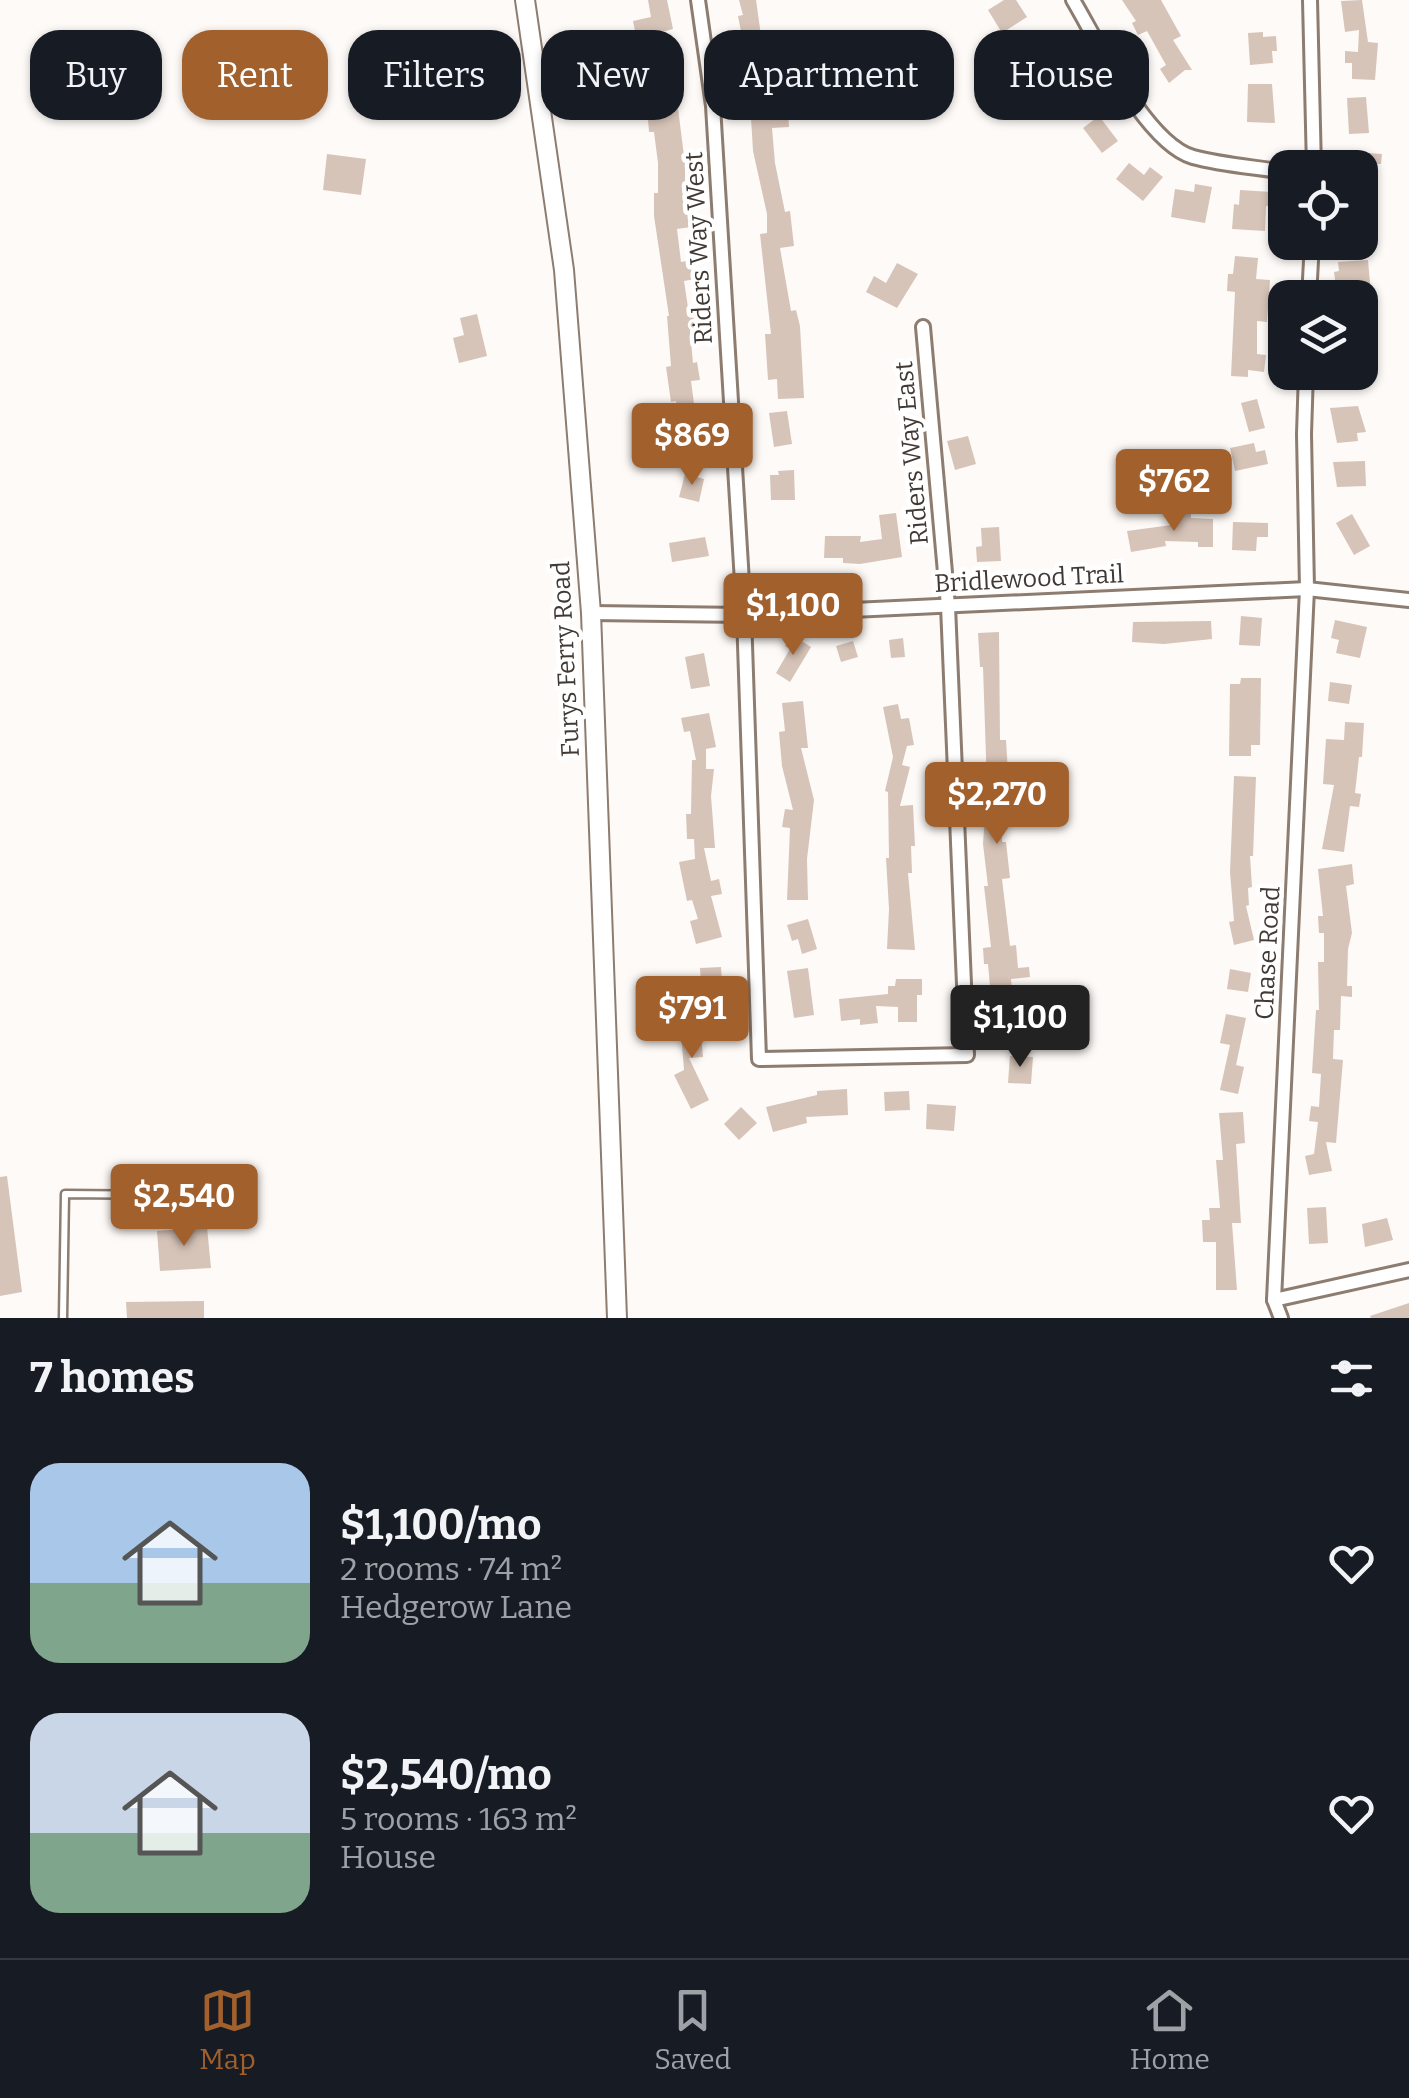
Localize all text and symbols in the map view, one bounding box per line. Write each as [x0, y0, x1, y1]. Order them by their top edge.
chip: Buy [30, 30, 162, 120]
chip: Rent [182, 30, 328, 120]
chip: Filters [348, 30, 521, 120]
chip: New [541, 30, 684, 120]
chip: Apartment [704, 30, 954, 120]
chip: House [974, 30, 1149, 120]
map controls [1268, 150, 1378, 390]
button: locate [1268, 150, 1378, 260]
street label: Riders Way West [679, 151, 719, 345]
button: layers [1268, 280, 1378, 390]
street label: Riders Way East [889, 360, 935, 546]
pin: $869 [633, 403, 751, 488]
text: $869 [654, 416, 730, 454]
pin: $762 [1115, 449, 1233, 534]
text: $762 [1138, 462, 1210, 500]
street label: Bridlewood Trail [933, 559, 1125, 599]
street label: Furys Ferry Road [546, 560, 586, 758]
pin: $1,100 [712, 573, 874, 658]
text: $1,100 [746, 586, 840, 624]
pin: $2,270 [916, 762, 1078, 847]
text: $2,270 [947, 775, 1047, 813]
street label: Chase Road [1250, 885, 1286, 1021]
pin: $791 [633, 976, 751, 1061]
pin: $1,100 [939, 985, 1101, 1070]
text: $791 [658, 989, 726, 1027]
text: $1,100 [973, 998, 1067, 1036]
pin: $2,540 [103, 1164, 265, 1249]
text: $2,540 [133, 1177, 235, 1215]
icon: filters [1324, 1351, 1379, 1406]
text: 7 homes [30, 1353, 195, 1403]
text: $1,100/mo [340, 1500, 542, 1550]
icon: home [110, 1503, 230, 1623]
icon: heart [1324, 1536, 1379, 1591]
text: 2 rooms · 74 m² [340, 1550, 562, 1588]
text: Hedgerow Lane [340, 1588, 572, 1626]
text: $2,540/mo [340, 1750, 552, 1800]
icon: home [110, 1753, 230, 1873]
icon: heart [1324, 1786, 1379, 1841]
text: 5 rooms · 163 m² [340, 1800, 577, 1838]
text: House [340, 1838, 436, 1876]
tab: Map [199, 1983, 256, 2076]
tab: Saved [654, 1983, 731, 2076]
tab: Home [1130, 1983, 1210, 2076]

